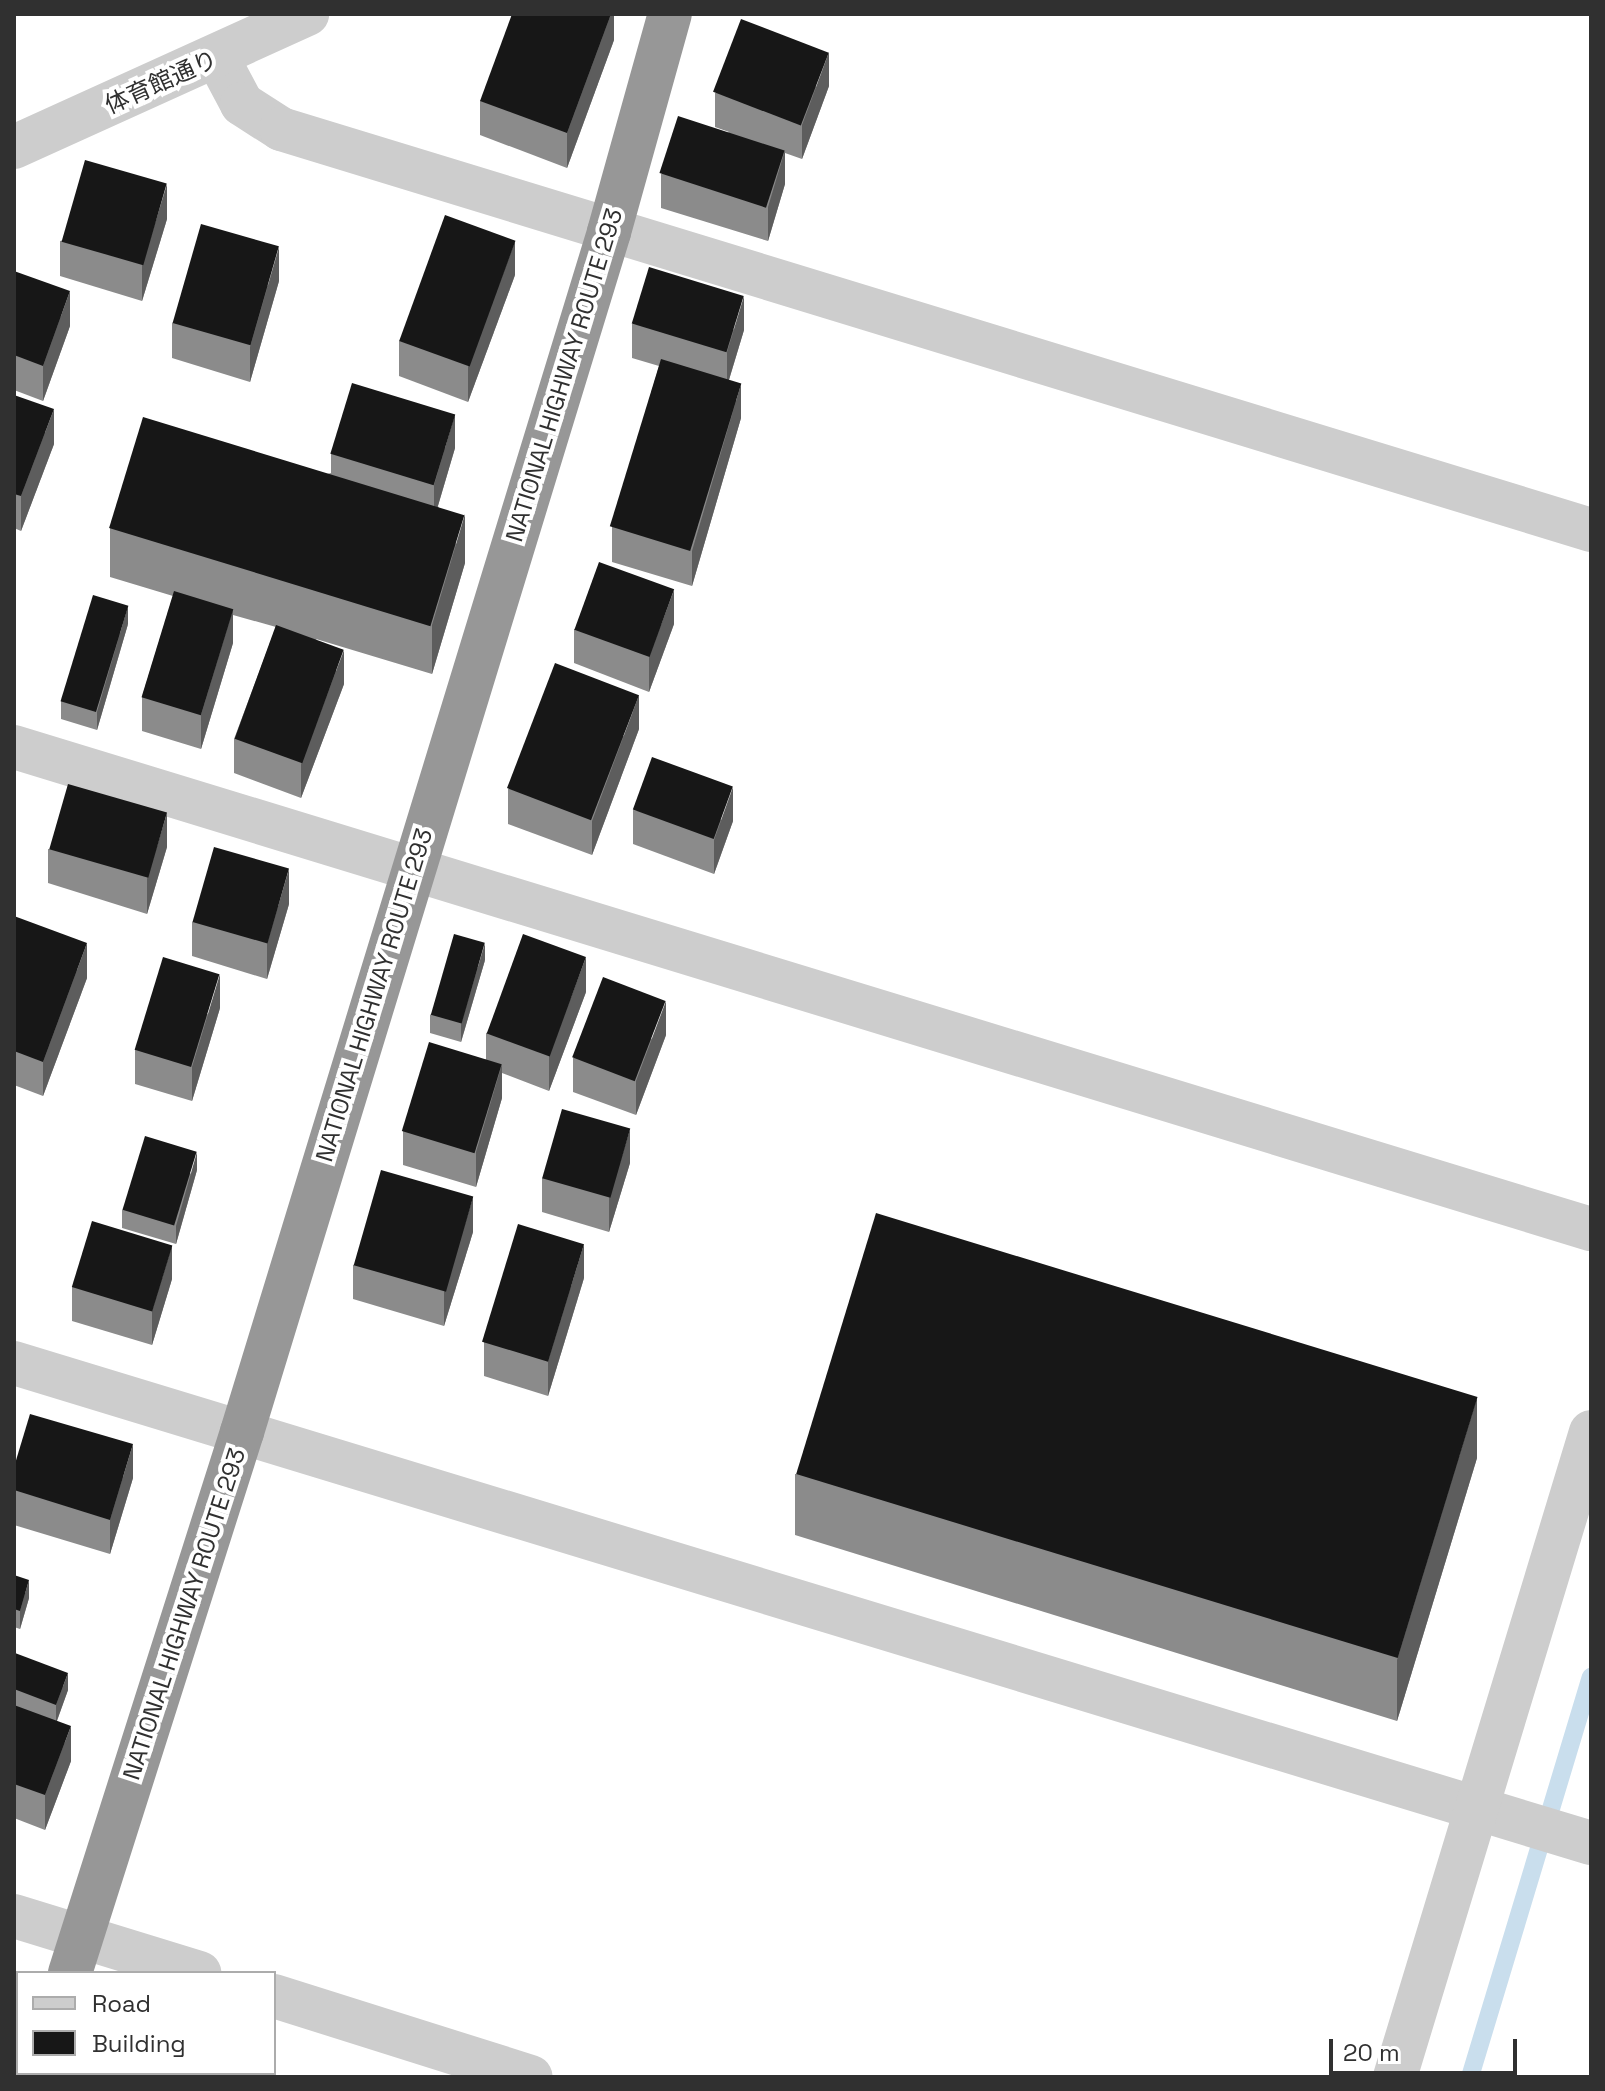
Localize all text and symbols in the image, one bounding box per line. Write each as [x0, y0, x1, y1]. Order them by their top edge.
street label: 体育館通り [100, 44, 222, 120]
street label: NATIONAL HIGHWAY ROUTE 293 [499, 204, 629, 546]
street label: NATIONAL HIGHWAY ROUTE 293 [309, 824, 439, 1166]
street label: NATIONAL HIGHWAY ROUTE 293 [117, 1444, 251, 1784]
legend [16, 1971, 276, 2075]
text: Road [92, 1988, 151, 2019]
scale bar [1333, 2023, 1521, 2073]
text: Building [92, 2028, 186, 2059]
text: 20 m [1343, 2037, 1400, 2068]

